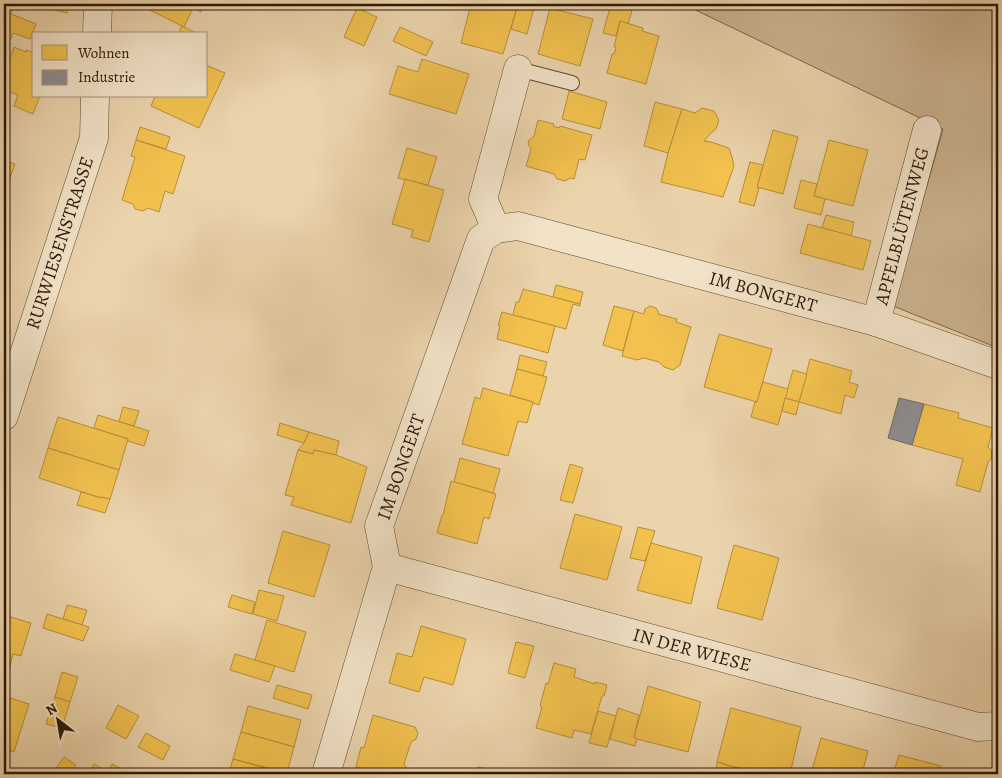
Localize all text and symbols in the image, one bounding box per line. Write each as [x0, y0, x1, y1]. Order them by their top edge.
legend [32, 32, 208, 98]
text: Wohnen [77, 43, 130, 63]
text: Industrie [78, 67, 136, 87]
street label: APFELBLÜTENWEG [868, 144, 936, 309]
street label: RURWIESENSTRASSE [20, 153, 100, 333]
street label: IM BONGERT [706, 265, 820, 319]
street label: IM BONGERT [371, 410, 432, 524]
street label: IN DER WIESE [630, 622, 754, 678]
north arrow [32, 696, 82, 746]
text: N [42, 699, 61, 720]

